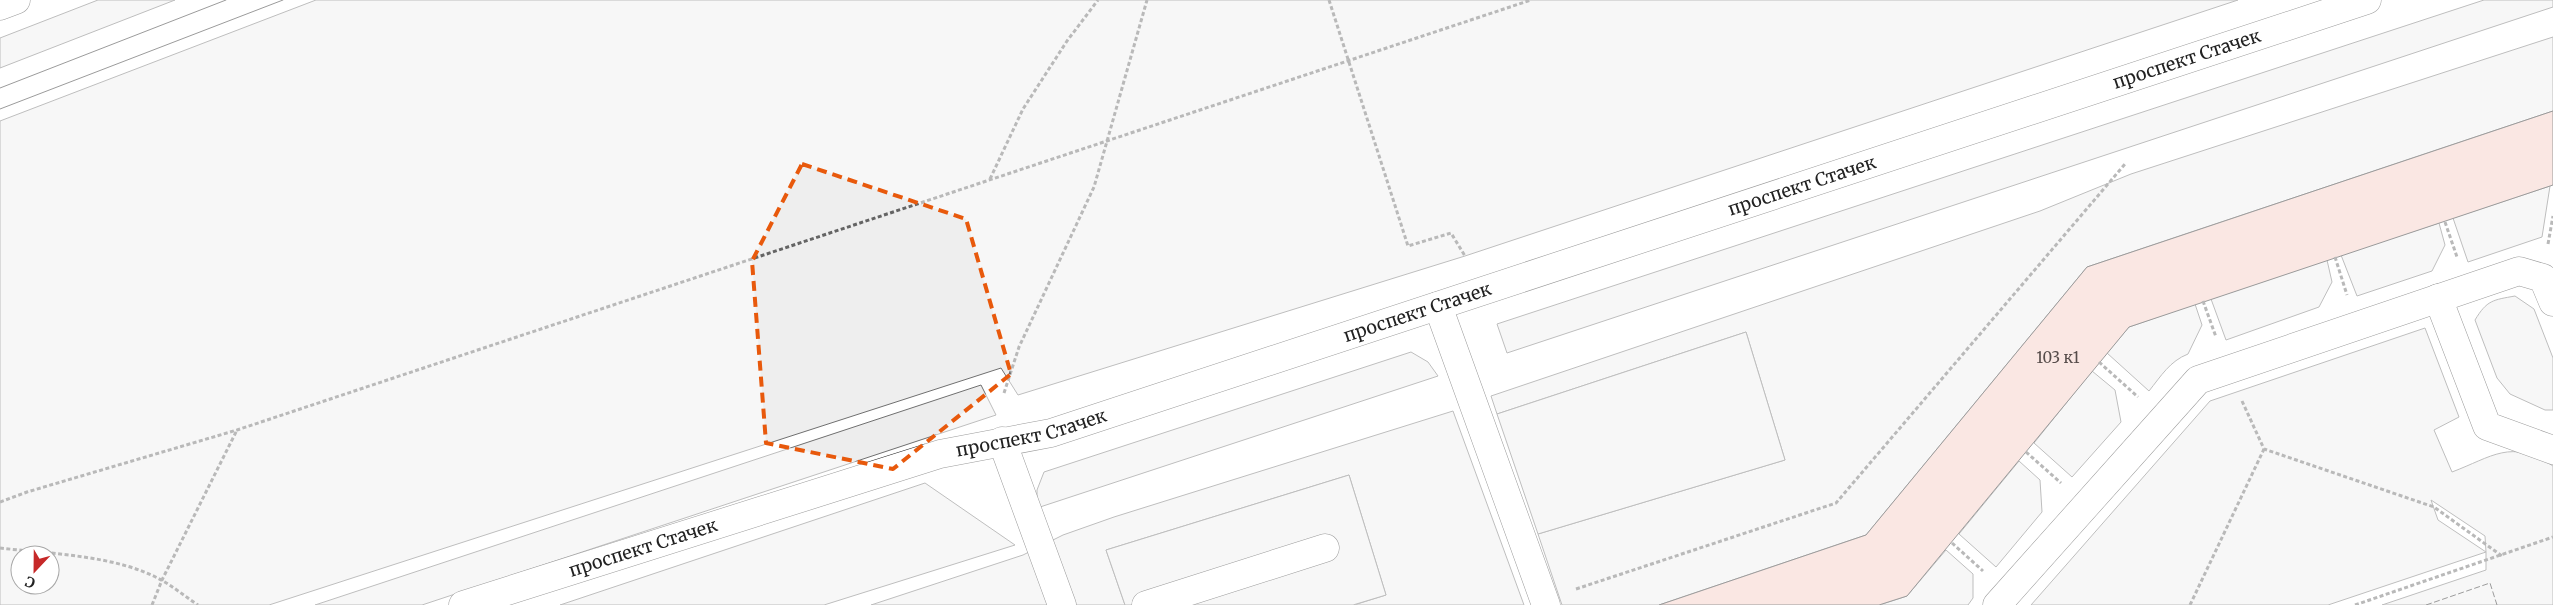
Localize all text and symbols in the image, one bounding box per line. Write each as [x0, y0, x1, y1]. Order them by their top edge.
street label: проспект Стачек [2110, 24, 2264, 94]
street label: проспект Стачек [1725, 150, 1879, 220]
street label: проспект Стачек [1340, 277, 1495, 347]
house number: 103 к1 [2036, 348, 2080, 367]
street label: проспект Стачек [954, 403, 1110, 462]
street label: проспект Стачек [566, 513, 721, 582]
north arrow [10, 545, 60, 595]
text: С [22, 572, 38, 592]

